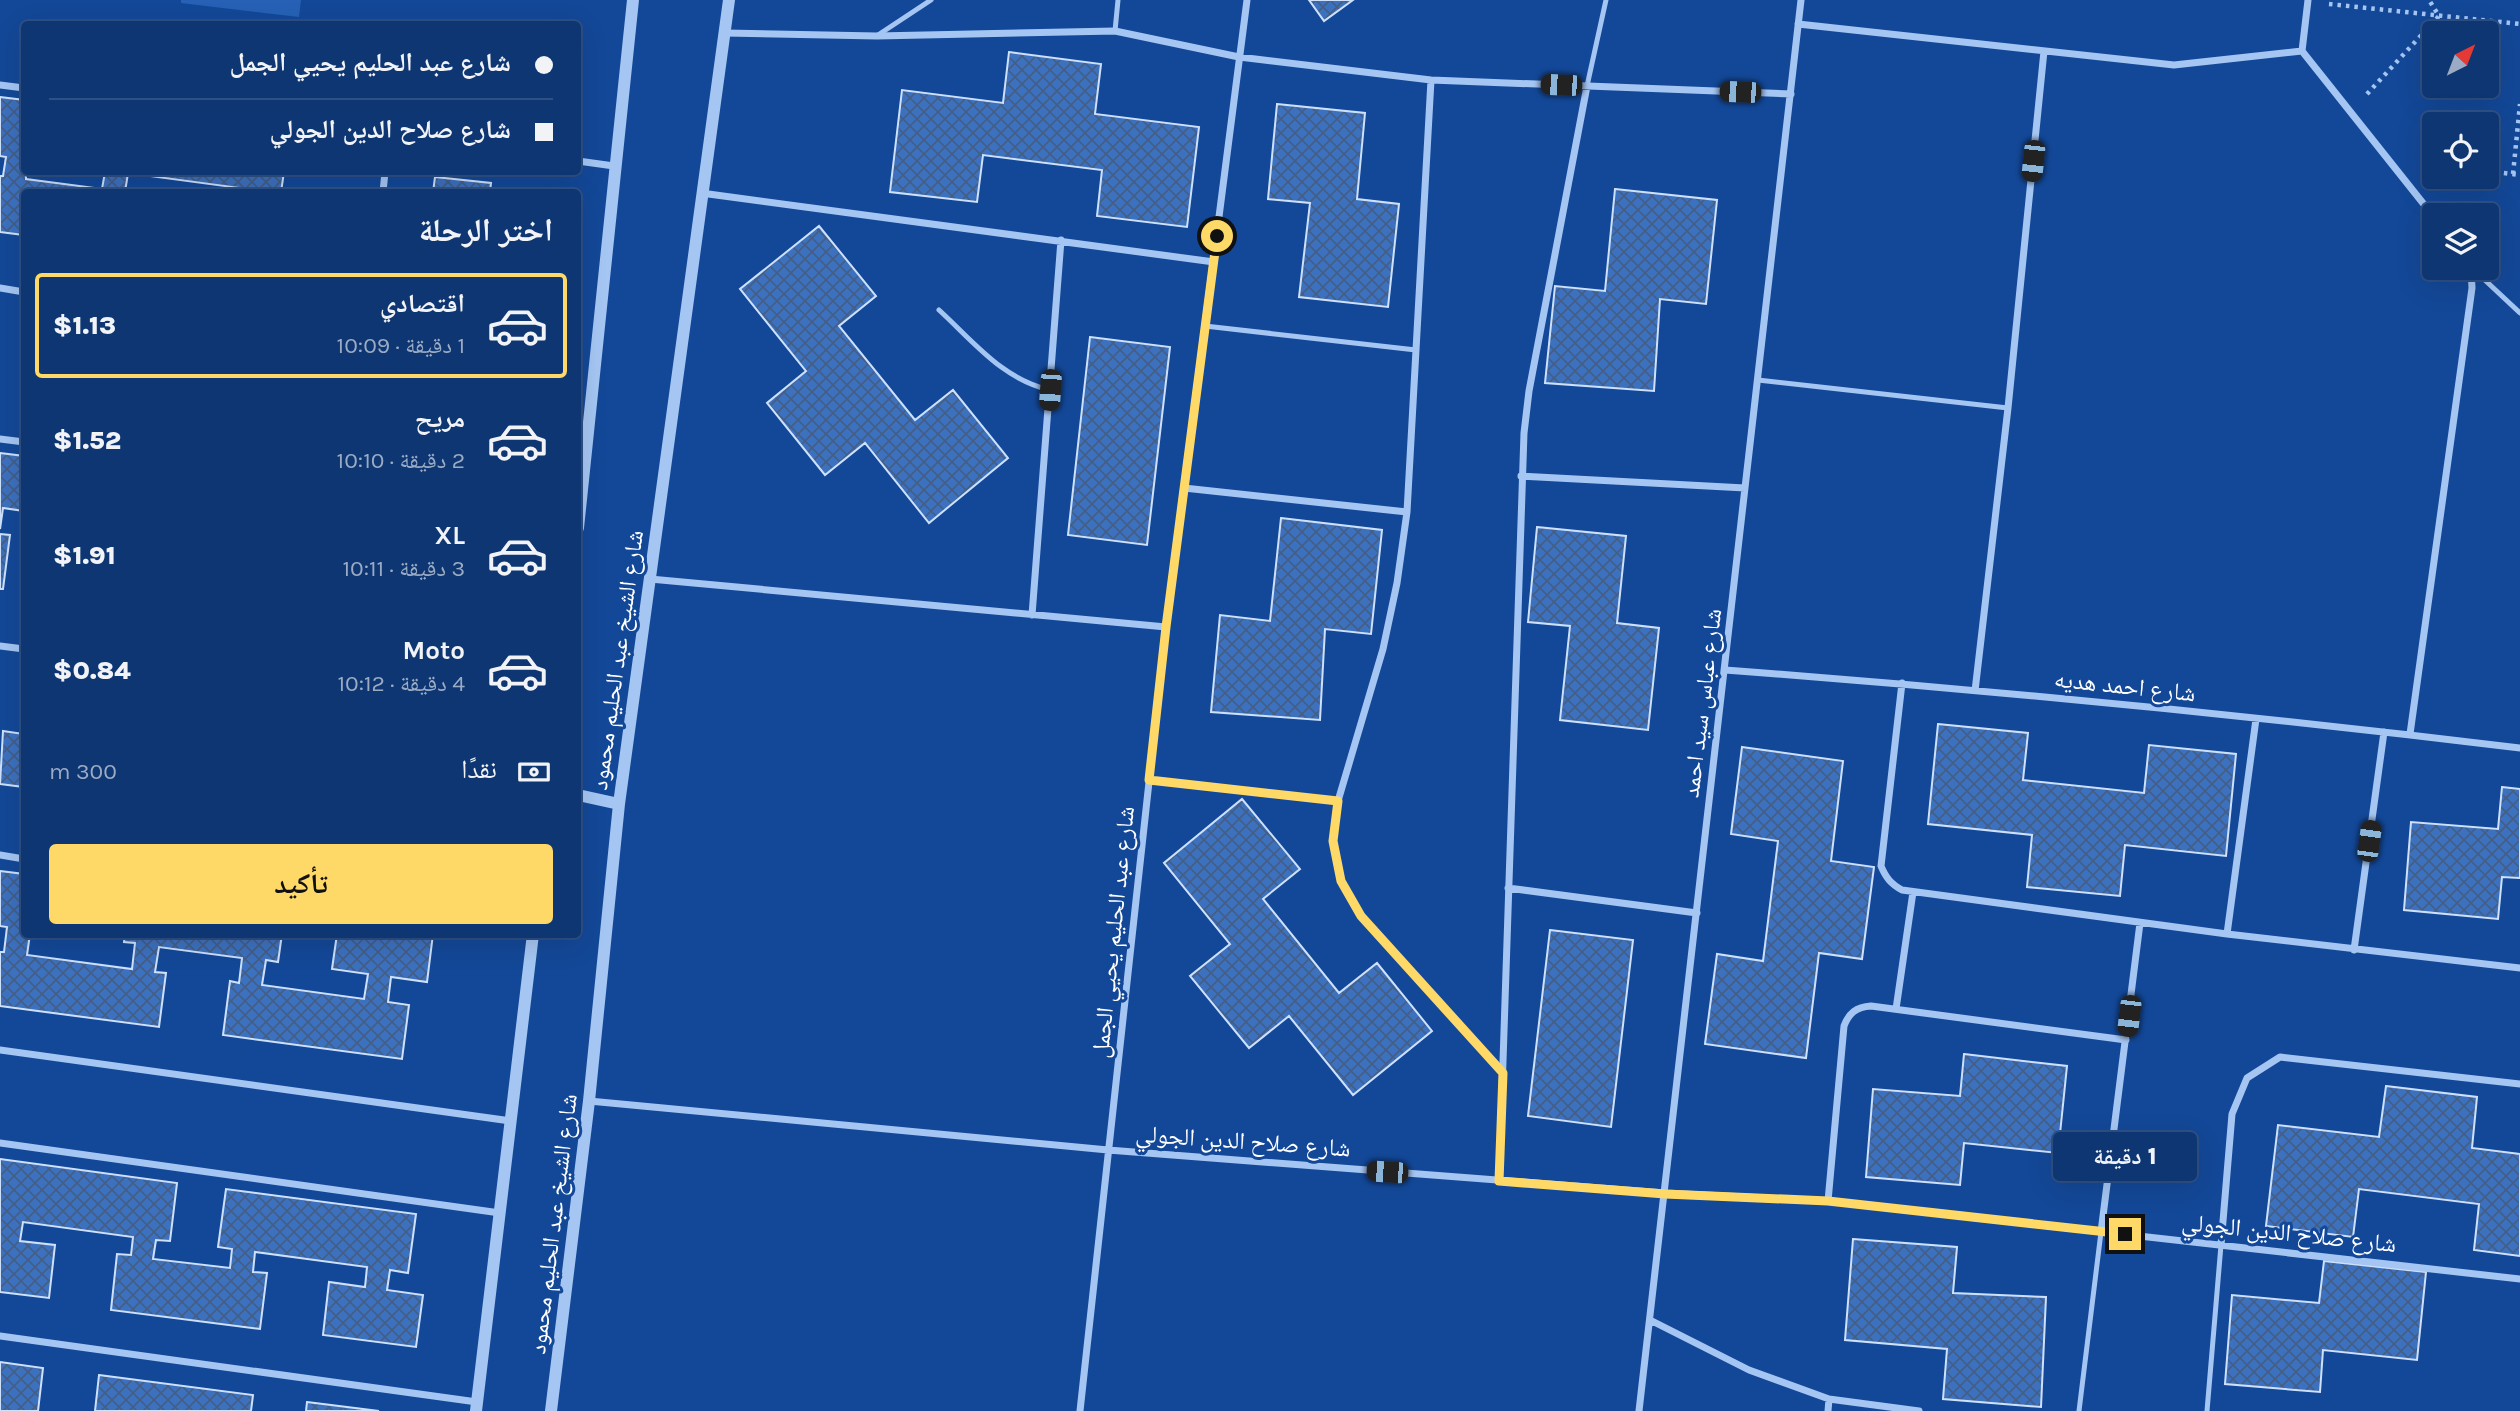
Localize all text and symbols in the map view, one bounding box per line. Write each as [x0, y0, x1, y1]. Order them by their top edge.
north arrow [2422, 21, 2499, 98]
map controls [2422, 21, 2499, 280]
text: شارع عبد الحليم يحيي الجمل [229, 47, 511, 78]
car [1540, 74, 1583, 96]
car [1719, 81, 1762, 103]
button: locate [2422, 112, 2499, 189]
text: شارع صلاح الدين الجولي [269, 114, 511, 145]
car [2021, 139, 2046, 183]
button: layers [2422, 203, 2499, 280]
text: اختر الرحلة [419, 212, 553, 249]
route start [1201, 220, 1233, 252]
text: اقتصادي [380, 288, 465, 319]
icon: car [486, 294, 549, 357]
text: $1.13 [53, 310, 116, 341]
text: 1 دقيقة · 10:09 [337, 332, 465, 359]
car [1039, 368, 1062, 412]
text: مريح [415, 403, 465, 434]
icon: car [486, 409, 549, 472]
text: $1.52 [53, 425, 121, 456]
text: 2 دقيقة · 10:10 [337, 447, 465, 474]
text: XL [434, 520, 465, 551]
icon: car [486, 524, 549, 587]
street label: شارع الشيخ عبد الحليم محمود [585, 528, 651, 792]
text: $1.91 [53, 540, 116, 571]
text: 3 دقيقة · 10:11 [342, 555, 465, 582]
street label: شارع عباس سيد احمد [1677, 607, 1728, 799]
text: Moto [403, 635, 465, 666]
icon: car [486, 639, 549, 702]
text: $0.84 [53, 655, 131, 686]
street label: شارع احمد هديه [2053, 665, 2197, 708]
text: 4 دقيقة · 10:12 [337, 670, 465, 697]
icon: cash [515, 753, 553, 791]
text: نقدًا [461, 754, 497, 785]
text: 300 m [49, 758, 117, 785]
street label: شارع عبد الحليم يحيي الجمل [1086, 805, 1145, 1060]
car [2356, 819, 2383, 863]
button: تأكيد [49, 844, 553, 924]
car [2117, 994, 2142, 1038]
street label: شارع الشيخ عبد الحليم محمود [523, 1092, 585, 1356]
street label: شارع صلاح الدين الجولي [1134, 1120, 1351, 1168]
callout: 1 دقيقة [2053, 1132, 2197, 1182]
text: 1 دقيقة [2093, 1143, 2157, 1170]
car [1366, 1160, 1409, 1184]
street label: شارع صلاح الدين الجولي [2180, 1208, 2398, 1263]
route end [2109, 1218, 2141, 1250]

